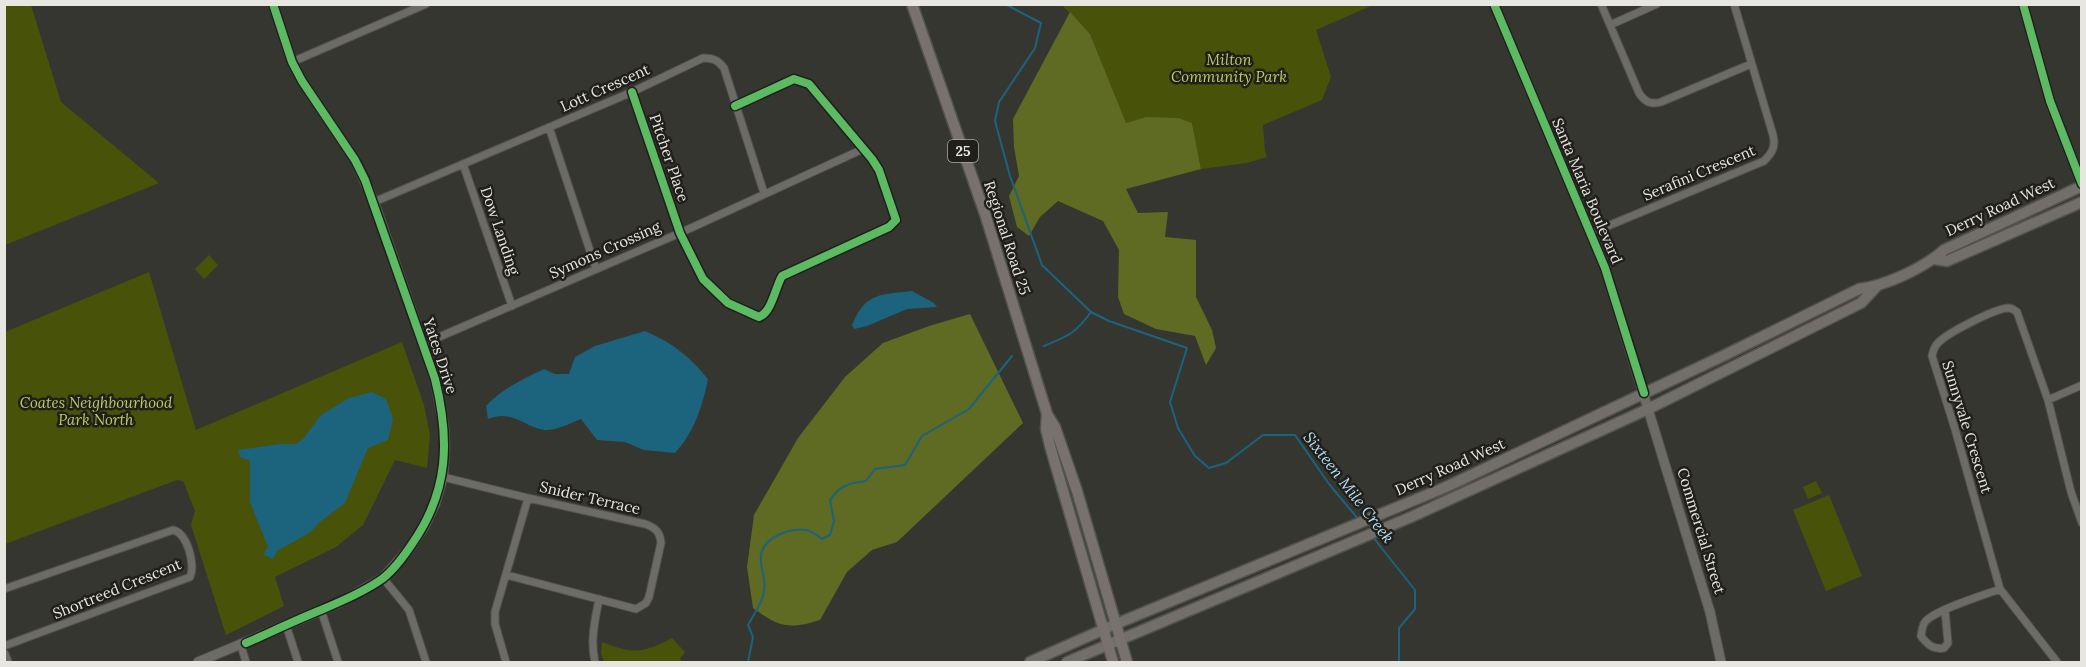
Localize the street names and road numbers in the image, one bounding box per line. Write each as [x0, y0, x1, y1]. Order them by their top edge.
street label: Lott Crescent [557, 59, 653, 116]
street label: Pitcher Place [646, 111, 693, 204]
street label: Santa Maria Boulevard [1548, 115, 1627, 266]
road number: 25 [948, 140, 978, 162]
street label: Serafini Crescent [1640, 140, 1758, 205]
street label: Derry Road West [1942, 173, 2058, 240]
street label: Regional Road 25 [980, 178, 1035, 297]
street label: Dow Landing [476, 184, 525, 278]
street label: Symons Crossing [546, 216, 664, 283]
street label: Yates Drive [419, 315, 462, 396]
street label: Sunnyvale Crescent [1938, 358, 1997, 496]
street label: Derry Road West [1392, 434, 1508, 499]
street label: Commercial Street [1673, 465, 1730, 596]
street label: Snider Terrace [538, 477, 642, 518]
street label: Shortreed Crescent [50, 554, 184, 623]

